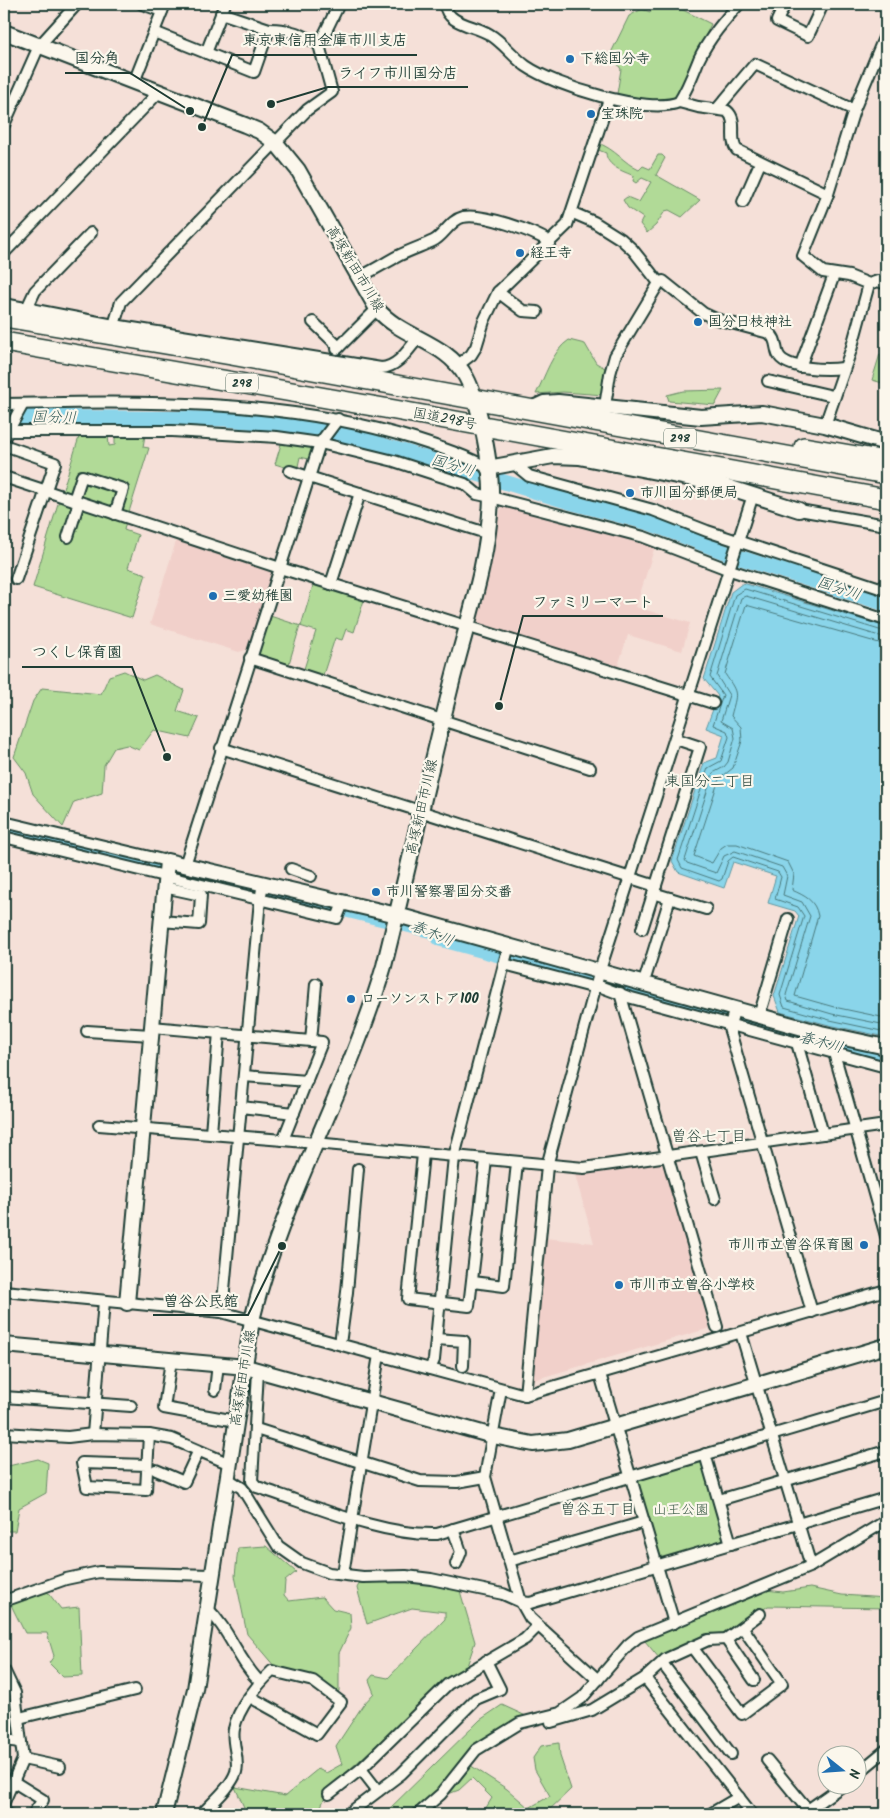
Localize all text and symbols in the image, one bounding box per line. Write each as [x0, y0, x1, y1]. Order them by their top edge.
callout: 東京東信用金庫市川支店 [232, 25, 417, 55]
text: 東京東信用金庫市川支店 [242, 29, 408, 53]
callout: 国分角 [65, 43, 130, 73]
text: 国分角 [74, 47, 120, 71]
place label: 下総国分寺 [580, 48, 650, 70]
marker: 下総国分寺 [564, 53, 576, 65]
callout: ライフ市川国分店 [328, 57, 468, 87]
text: ライフ市川国分店 [338, 62, 458, 86]
place label: 宝珠院 [601, 103, 643, 125]
marker: 宝珠院 [585, 108, 597, 120]
street label: 高塚新田市川線 [320, 221, 390, 317]
place label: 経王寺 [530, 242, 572, 264]
marker: 経王寺 [514, 247, 526, 259]
place label: 国分日枝神社 [708, 311, 792, 333]
marker: 国分日枝神社 [692, 316, 704, 328]
road number: 298 [226, 373, 258, 392]
street label: 国道298号 [411, 402, 479, 436]
water label: 国分川 [31, 406, 77, 430]
road number: 298 [664, 428, 696, 448]
water label: 国分川 [428, 448, 478, 484]
place label: 市川国分郵便局 [640, 482, 738, 504]
marker: 市川国分郵便局 [624, 487, 636, 499]
water label: 国分川 [814, 571, 864, 607]
place label: 三愛幼稚園 [223, 585, 293, 607]
callout: ファミリーマート [523, 586, 663, 616]
marker: 三愛幼稚園 [207, 590, 219, 602]
text: ファミリーマート [533, 591, 653, 615]
callout: つくし保育園 [22, 637, 132, 667]
text: つくし保育園 [32, 641, 122, 665]
street label: 高塚新田市川線 [400, 757, 444, 857]
district label: 東国分二丁目 [665, 770, 755, 794]
place label: 市川警察署国分交番 [386, 881, 512, 903]
marker: 市川警察署国分交番 [370, 886, 382, 898]
water label: 春木川 [407, 914, 457, 954]
place label: ローソンストア100 [361, 988, 480, 1010]
marker: ローソンストア100 [345, 993, 357, 1005]
water label: 春木川 [796, 1026, 846, 1060]
district label: 曽谷七丁目 [671, 1125, 747, 1149]
place label: 市川市立曽谷保育園 [728, 1234, 854, 1256]
marker: 市川市立曽谷保育園 [858, 1239, 870, 1251]
place label: 市川市立曽谷小学校 [629, 1274, 755, 1296]
marker: 市川市立曽谷小学校 [613, 1279, 625, 1291]
callout: 曽谷公民館 [153, 1285, 248, 1315]
text: 曽谷公民館 [163, 1290, 239, 1314]
street label: 高塚新田市川線 [224, 1328, 262, 1428]
district label: 曽谷五丁目 [560, 1498, 636, 1522]
park label: 山王公園 [653, 1499, 709, 1521]
north arrow [818, 1746, 868, 1796]
text: N [842, 1766, 865, 1781]

